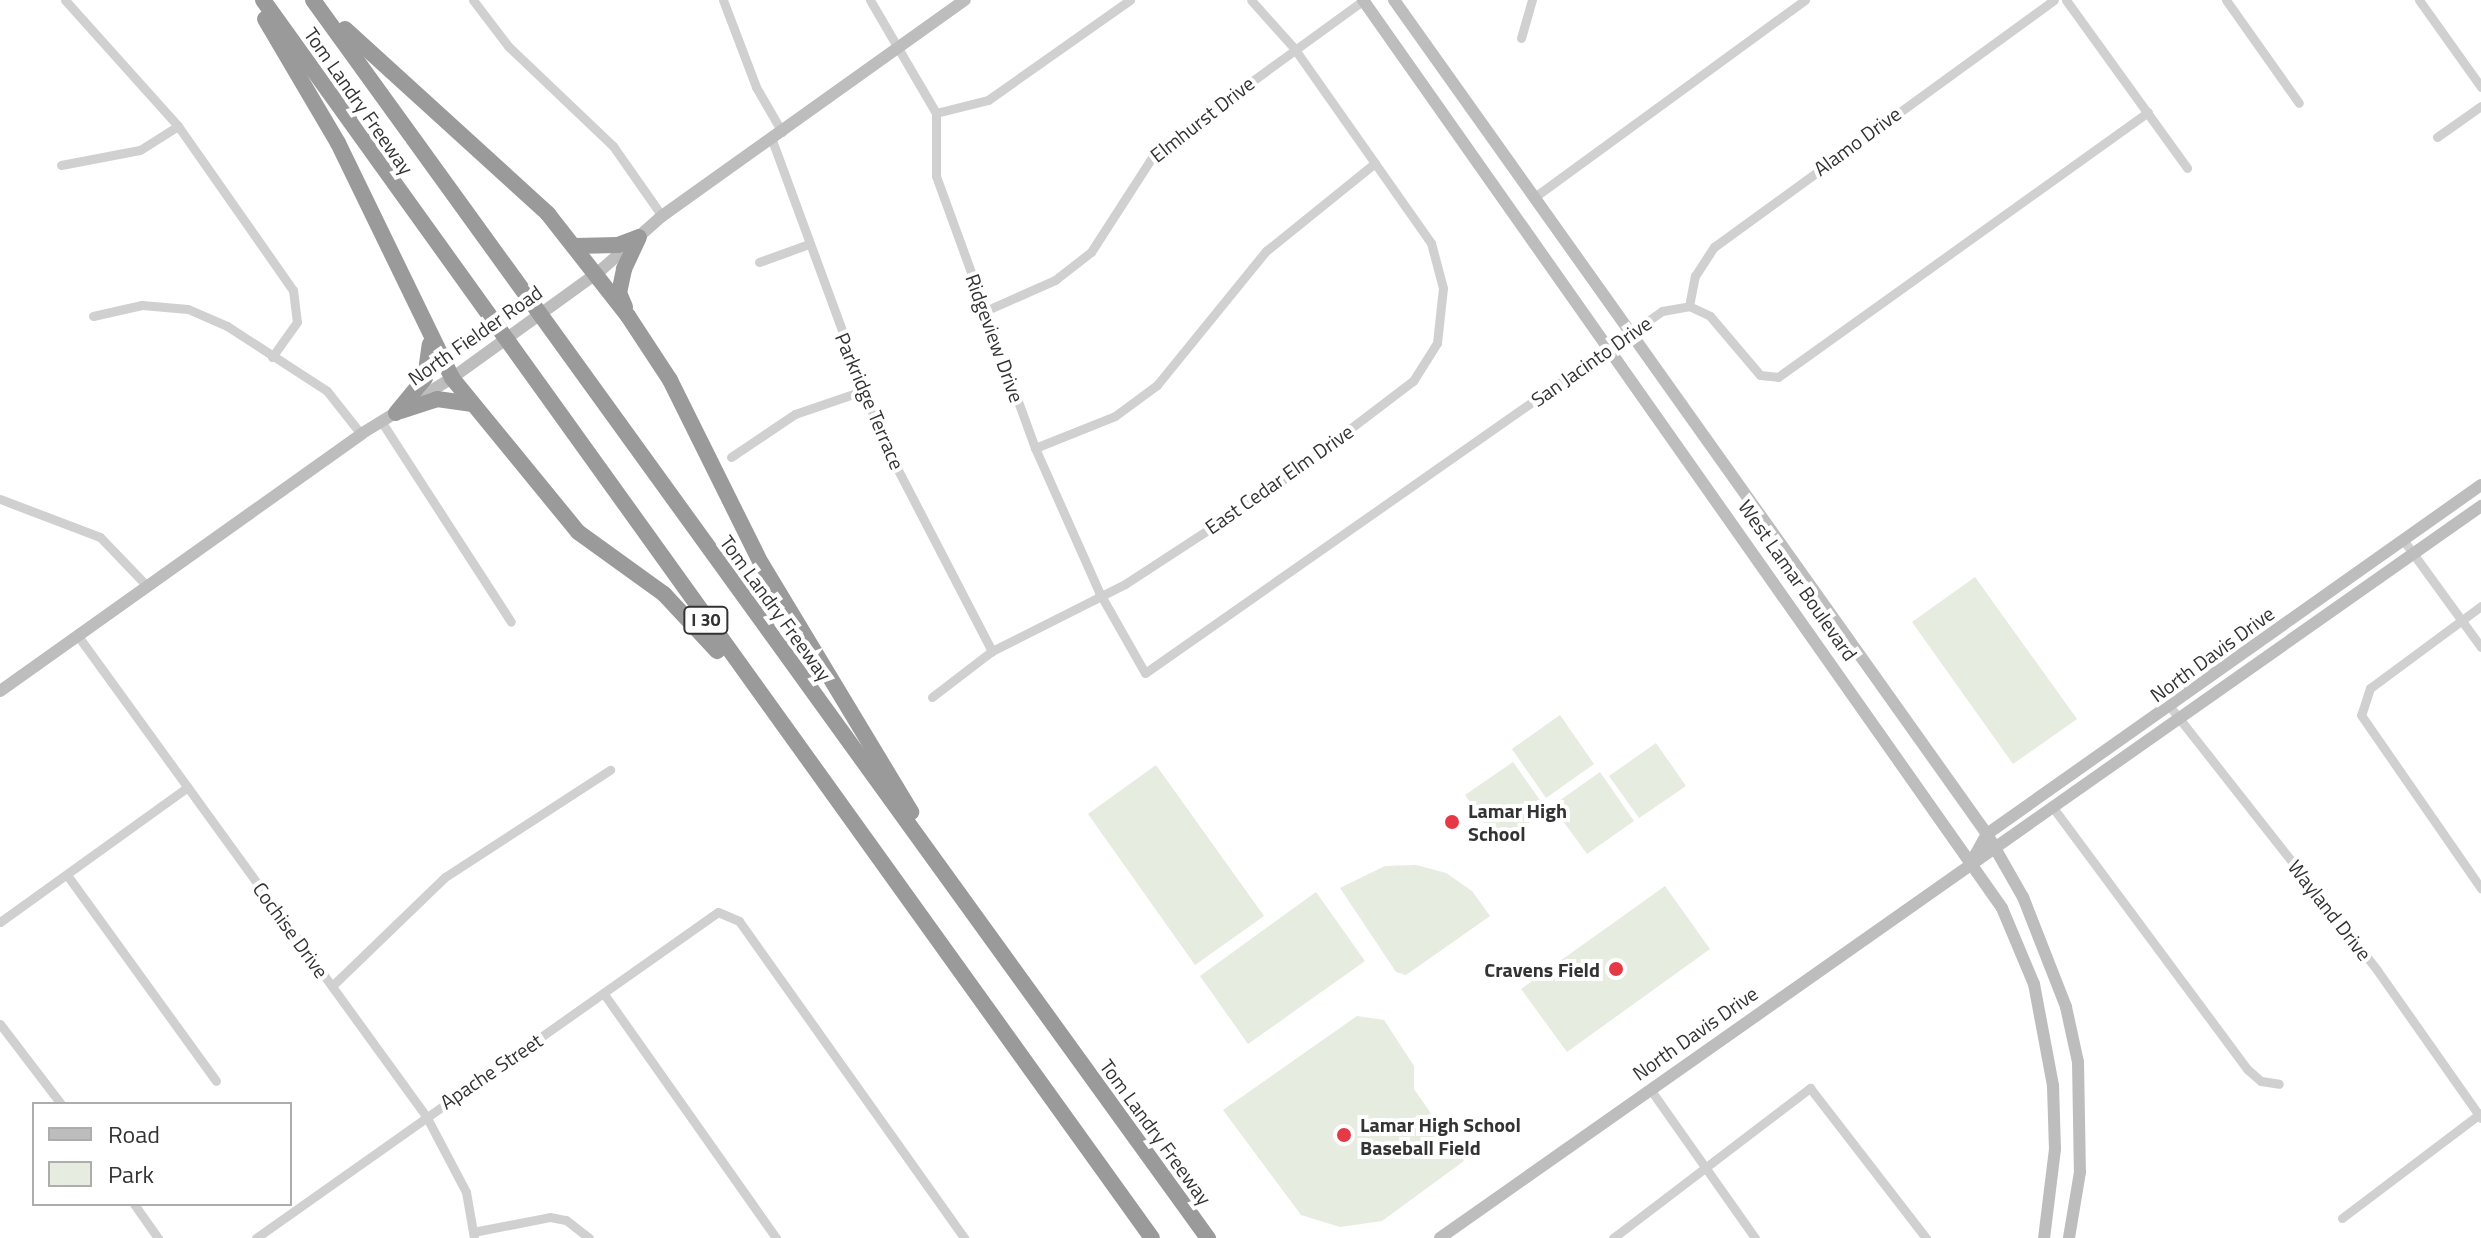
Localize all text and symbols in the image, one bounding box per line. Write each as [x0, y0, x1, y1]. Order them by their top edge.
street label: Tom Landry Freeway [299, 23, 419, 179]
street label: Elmhurst Drive [1145, 71, 1259, 167]
street label: Alamo Drive [1809, 101, 1905, 181]
street label: Ridgeview Drive [961, 271, 1029, 405]
street label: North Fielder Road [403, 280, 547, 390]
street label: San Jacinto Drive [1526, 311, 1656, 411]
street label: Parkridge Terrace [830, 329, 910, 473]
street label: East Cedar Elm Drive [1200, 419, 1358, 539]
street label: West Lamar Boulevard [1734, 495, 1862, 665]
street label: Tom Landry Freeway [715, 531, 837, 685]
street label: North Davis Drive [2145, 601, 2279, 707]
road number: I 30 [682, 606, 730, 634]
place label: Lamar High School [1468, 798, 1567, 845]
marker: Lamar High School [1443, 813, 1461, 831]
street label: Wayland Drive [2283, 855, 2377, 965]
street label: Cochise Drive [248, 877, 334, 983]
place label: Cravens Field [1484, 957, 1600, 981]
marker: Cravens Field [1607, 960, 1625, 978]
street label: North Davis Drive [1628, 981, 1762, 1085]
street label: Apache Street [435, 1028, 547, 1114]
street label: Tom Landry Freeway [1095, 1055, 1217, 1209]
legend [32, 1102, 292, 1206]
place label: Lamar High School Baseball Field [1360, 1112, 1521, 1159]
text: Road [108, 1116, 160, 1152]
marker: Lamar High School Baseball Field [1335, 1126, 1353, 1144]
text: Park [108, 1156, 154, 1192]

